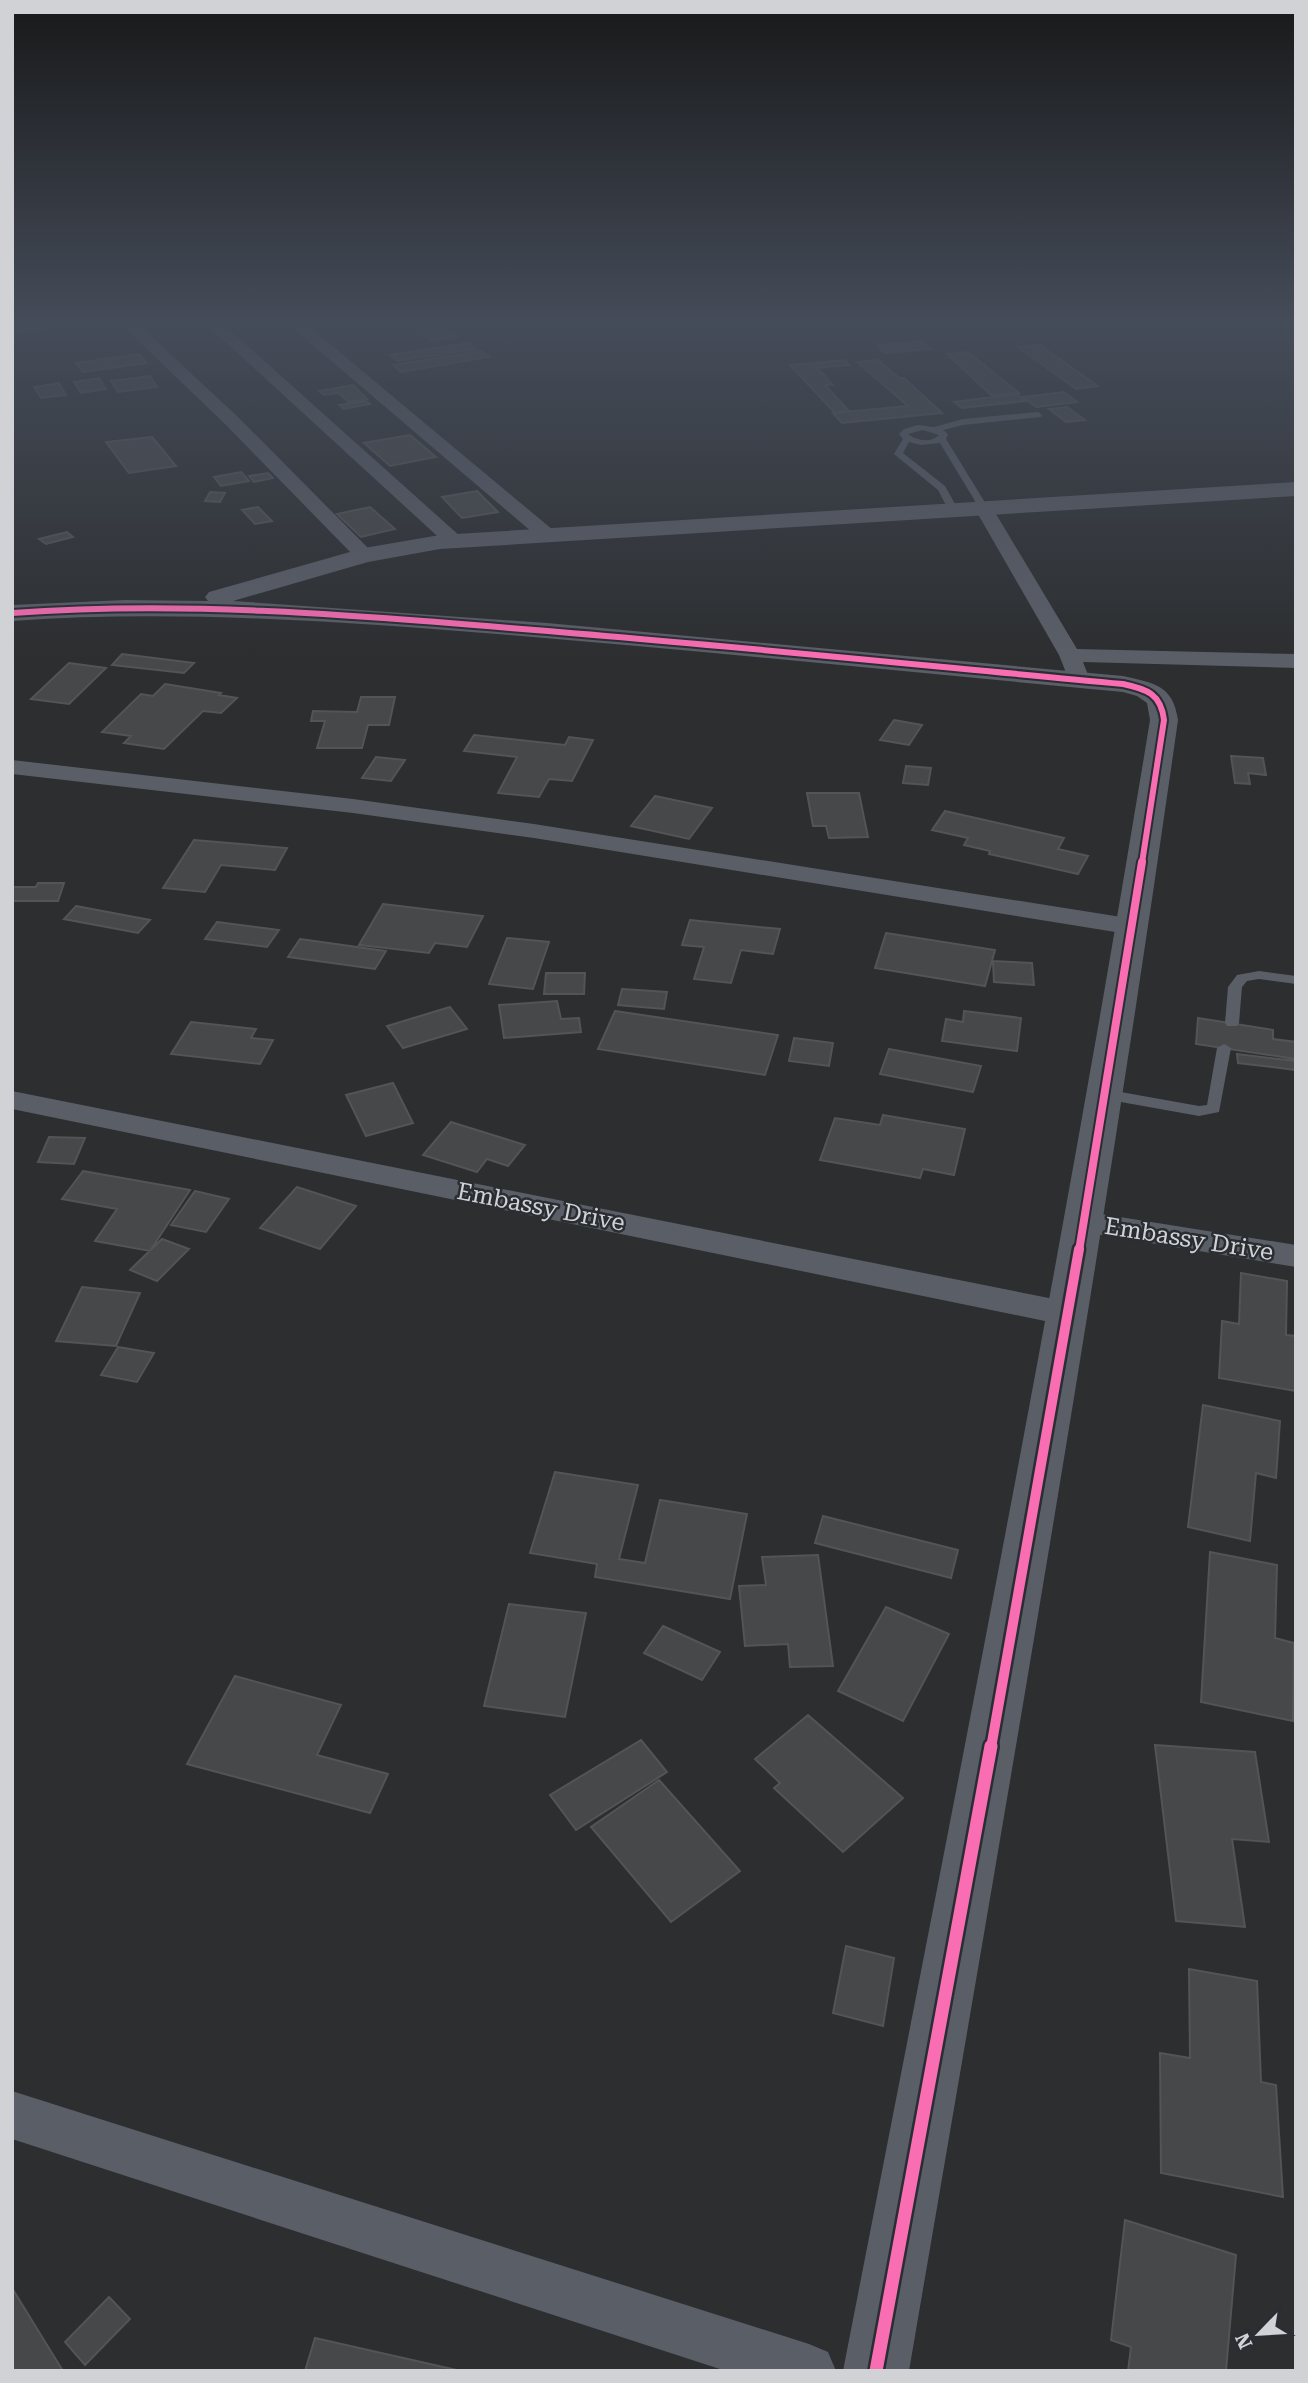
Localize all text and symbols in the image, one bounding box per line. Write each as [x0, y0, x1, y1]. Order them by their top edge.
street label: Embassy Drive [455, 1177, 627, 1237]
street label: Embassy Drive [1103, 1212, 1275, 1266]
north arrow [1224, 2299, 1294, 2369]
text: N [1230, 2329, 1258, 2352]

